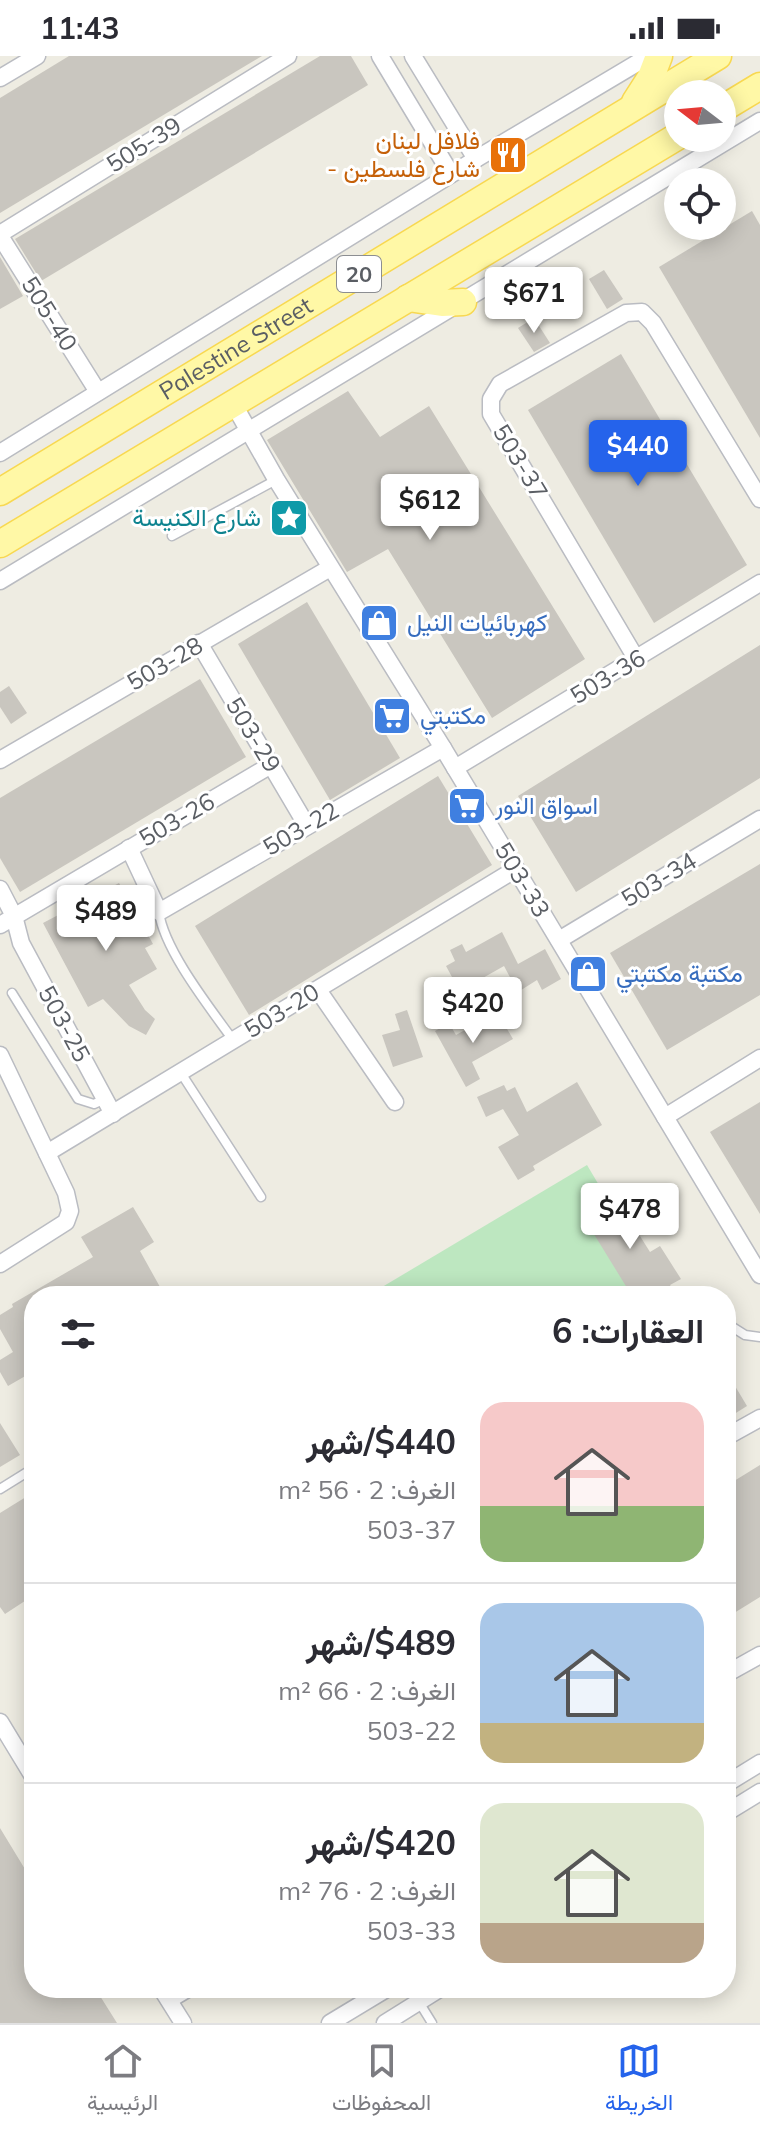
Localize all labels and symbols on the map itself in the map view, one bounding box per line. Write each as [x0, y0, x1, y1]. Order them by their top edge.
north arrow [664, 80, 736, 152]
street label: 505-39 [101, 110, 186, 179]
place label: فلافل لبنان - شارع فلسطين [327, 125, 480, 185]
restaurant icon: فلافل لبنان - شارع فلسطين [487, 134, 529, 176]
road number: 20 [337, 256, 381, 292]
pin: $671 [487, 267, 581, 335]
street label: 505-40 [15, 271, 84, 356]
street label: Palestine Street [153, 290, 318, 406]
street label: 503-37 [487, 418, 555, 504]
pin: $440 [591, 420, 685, 488]
pin: $612 [383, 474, 477, 542]
place icon: شارع الكنيسة [268, 497, 310, 539]
place label: شارع الكنيسة [132, 502, 261, 534]
shop icon: كهربائيات النيل [358, 602, 400, 644]
place label: كهربائيات النيل [407, 607, 547, 638]
street label: 503-28 [121, 630, 208, 697]
street label: 503-36 [564, 642, 650, 710]
street label: 503-29 [220, 691, 288, 777]
supermarket icon: مكتبتي [371, 695, 413, 737]
place label: مكتبتي [420, 700, 486, 735]
supermarket icon: اسواق النور [446, 785, 488, 827]
street label: 503-26 [133, 786, 220, 853]
place label: اسواق النور [494, 790, 598, 821]
street label: 503-22 [257, 795, 344, 862]
street label: 503-33 [489, 836, 557, 922]
street label: 503-34 [615, 845, 701, 913]
pin: $489 [59, 885, 153, 953]
shop icon: مكتبة مكتبتي [567, 953, 609, 995]
place label: مكتبة مكتبتي [616, 958, 743, 993]
street label: 503-20 [238, 976, 324, 1044]
pin: $420 [426, 977, 520, 1045]
street label: 503-25 [32, 980, 97, 1067]
pin: $478 [583, 1183, 677, 1251]

